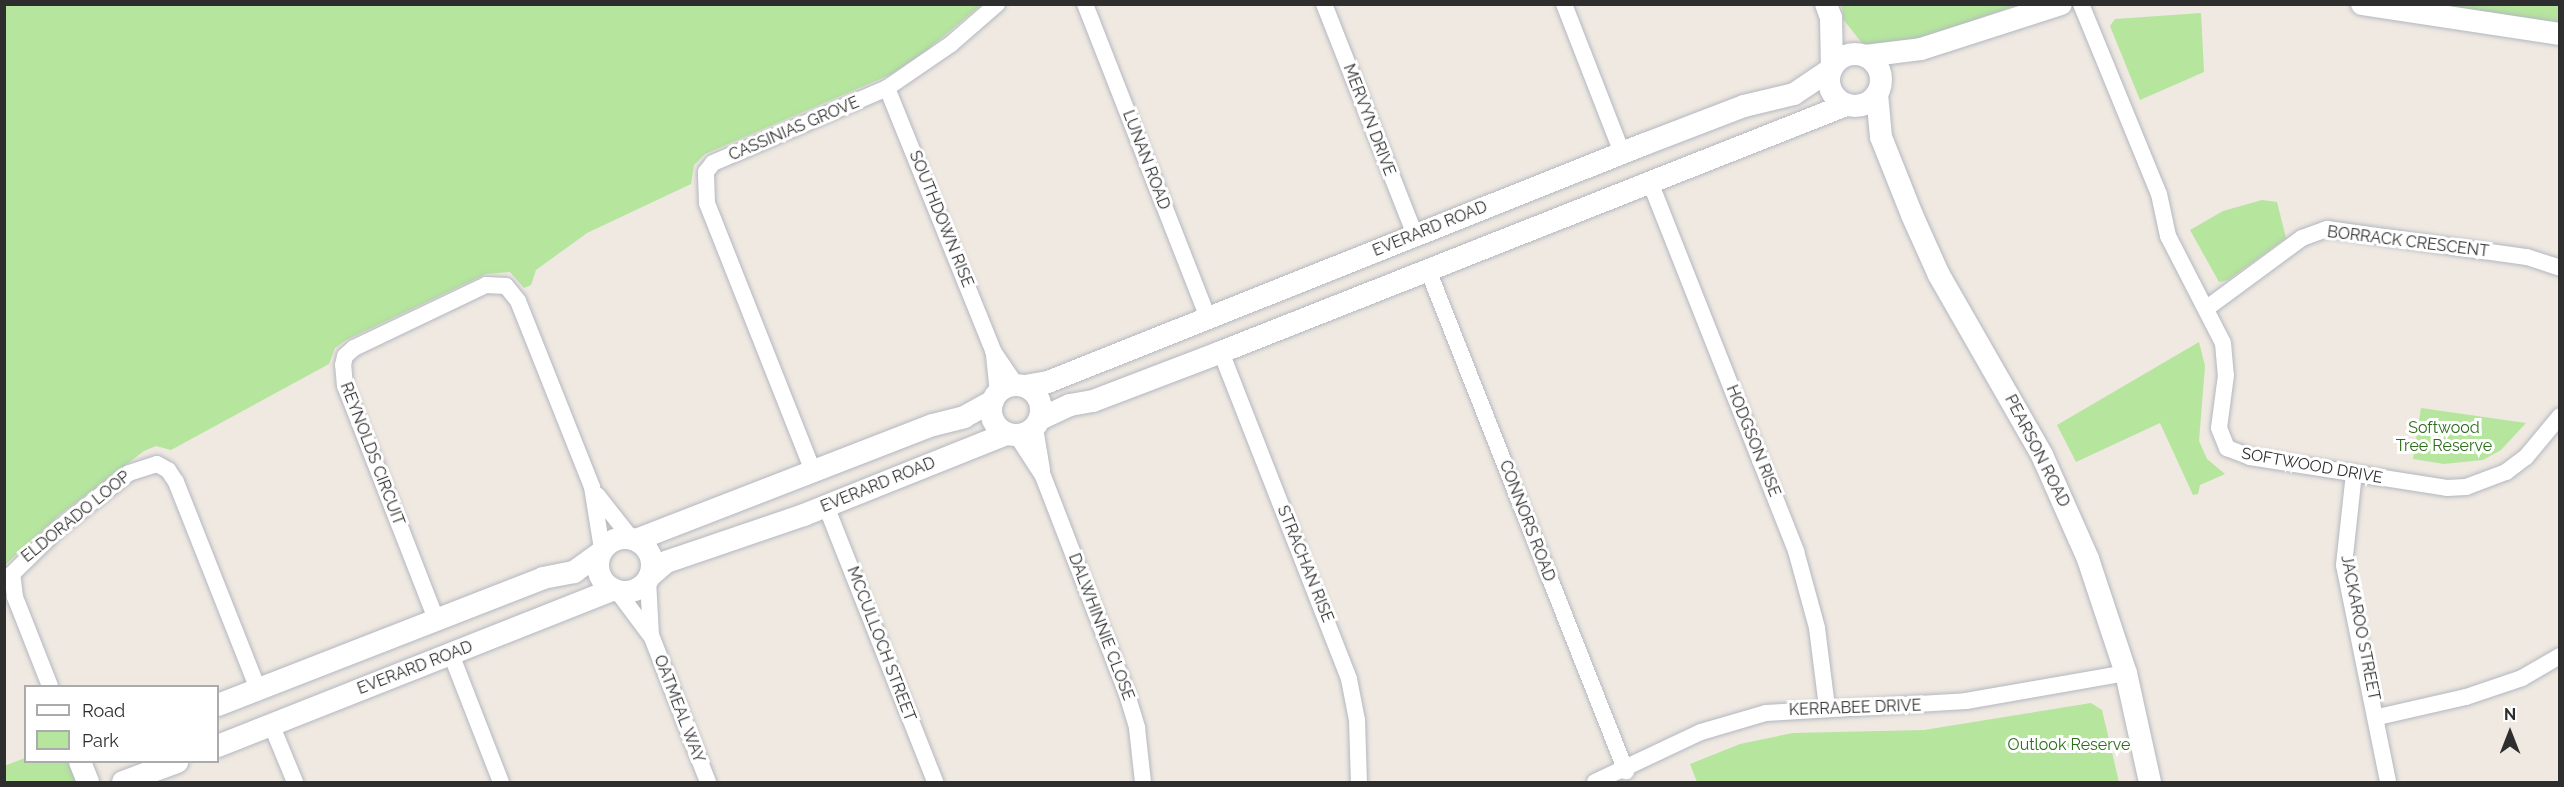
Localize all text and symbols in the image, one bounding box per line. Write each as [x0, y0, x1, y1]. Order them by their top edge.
street label: MERVYN DRIVE [1339, 61, 1399, 179]
street label: CASSINIAS GROVE [726, 93, 862, 165]
street label: LUNAN ROAD [1118, 108, 1174, 212]
street label: SOUTHDOWN RISE [905, 148, 977, 290]
street label: EVERARD ROAD [1370, 197, 1490, 261]
street label: BORRACK CRESCENT [2326, 223, 2490, 261]
street label: REYNOLDS CIRCUIT [336, 380, 408, 528]
street label: HODGSON RISE [1722, 382, 1784, 500]
street label: PEARSON ROAD [2000, 392, 2074, 510]
park label: Softwood Tree Reserve [2396, 418, 2492, 456]
street label: SOFTWOOD DRIVE [2240, 444, 2384, 488]
street label: EVERARD ROAD [818, 453, 938, 517]
street label: CONNORS ROAD [1495, 458, 1559, 584]
street label: ELDORADO LOOP [18, 467, 134, 567]
street label: STRACHAN RISE [1273, 503, 1337, 625]
street label: DALWHINNIE CLOSE [1064, 551, 1138, 703]
street label: JACKAROO STREET [2336, 554, 2384, 702]
street label: MCCULLOCH STREET [843, 564, 919, 724]
street label: EVERARD ROAD [355, 637, 475, 699]
street label: OATMEAL WAY [649, 652, 709, 766]
legend [24, 685, 219, 763]
street label: KERRABEE DRIVE [1789, 696, 1921, 720]
text: Road [82, 700, 125, 721]
north arrow [2480, 703, 2540, 763]
text: N [2504, 705, 2516, 724]
text: Park [82, 730, 119, 751]
park label: Outlook Reserve [2008, 735, 2130, 755]

